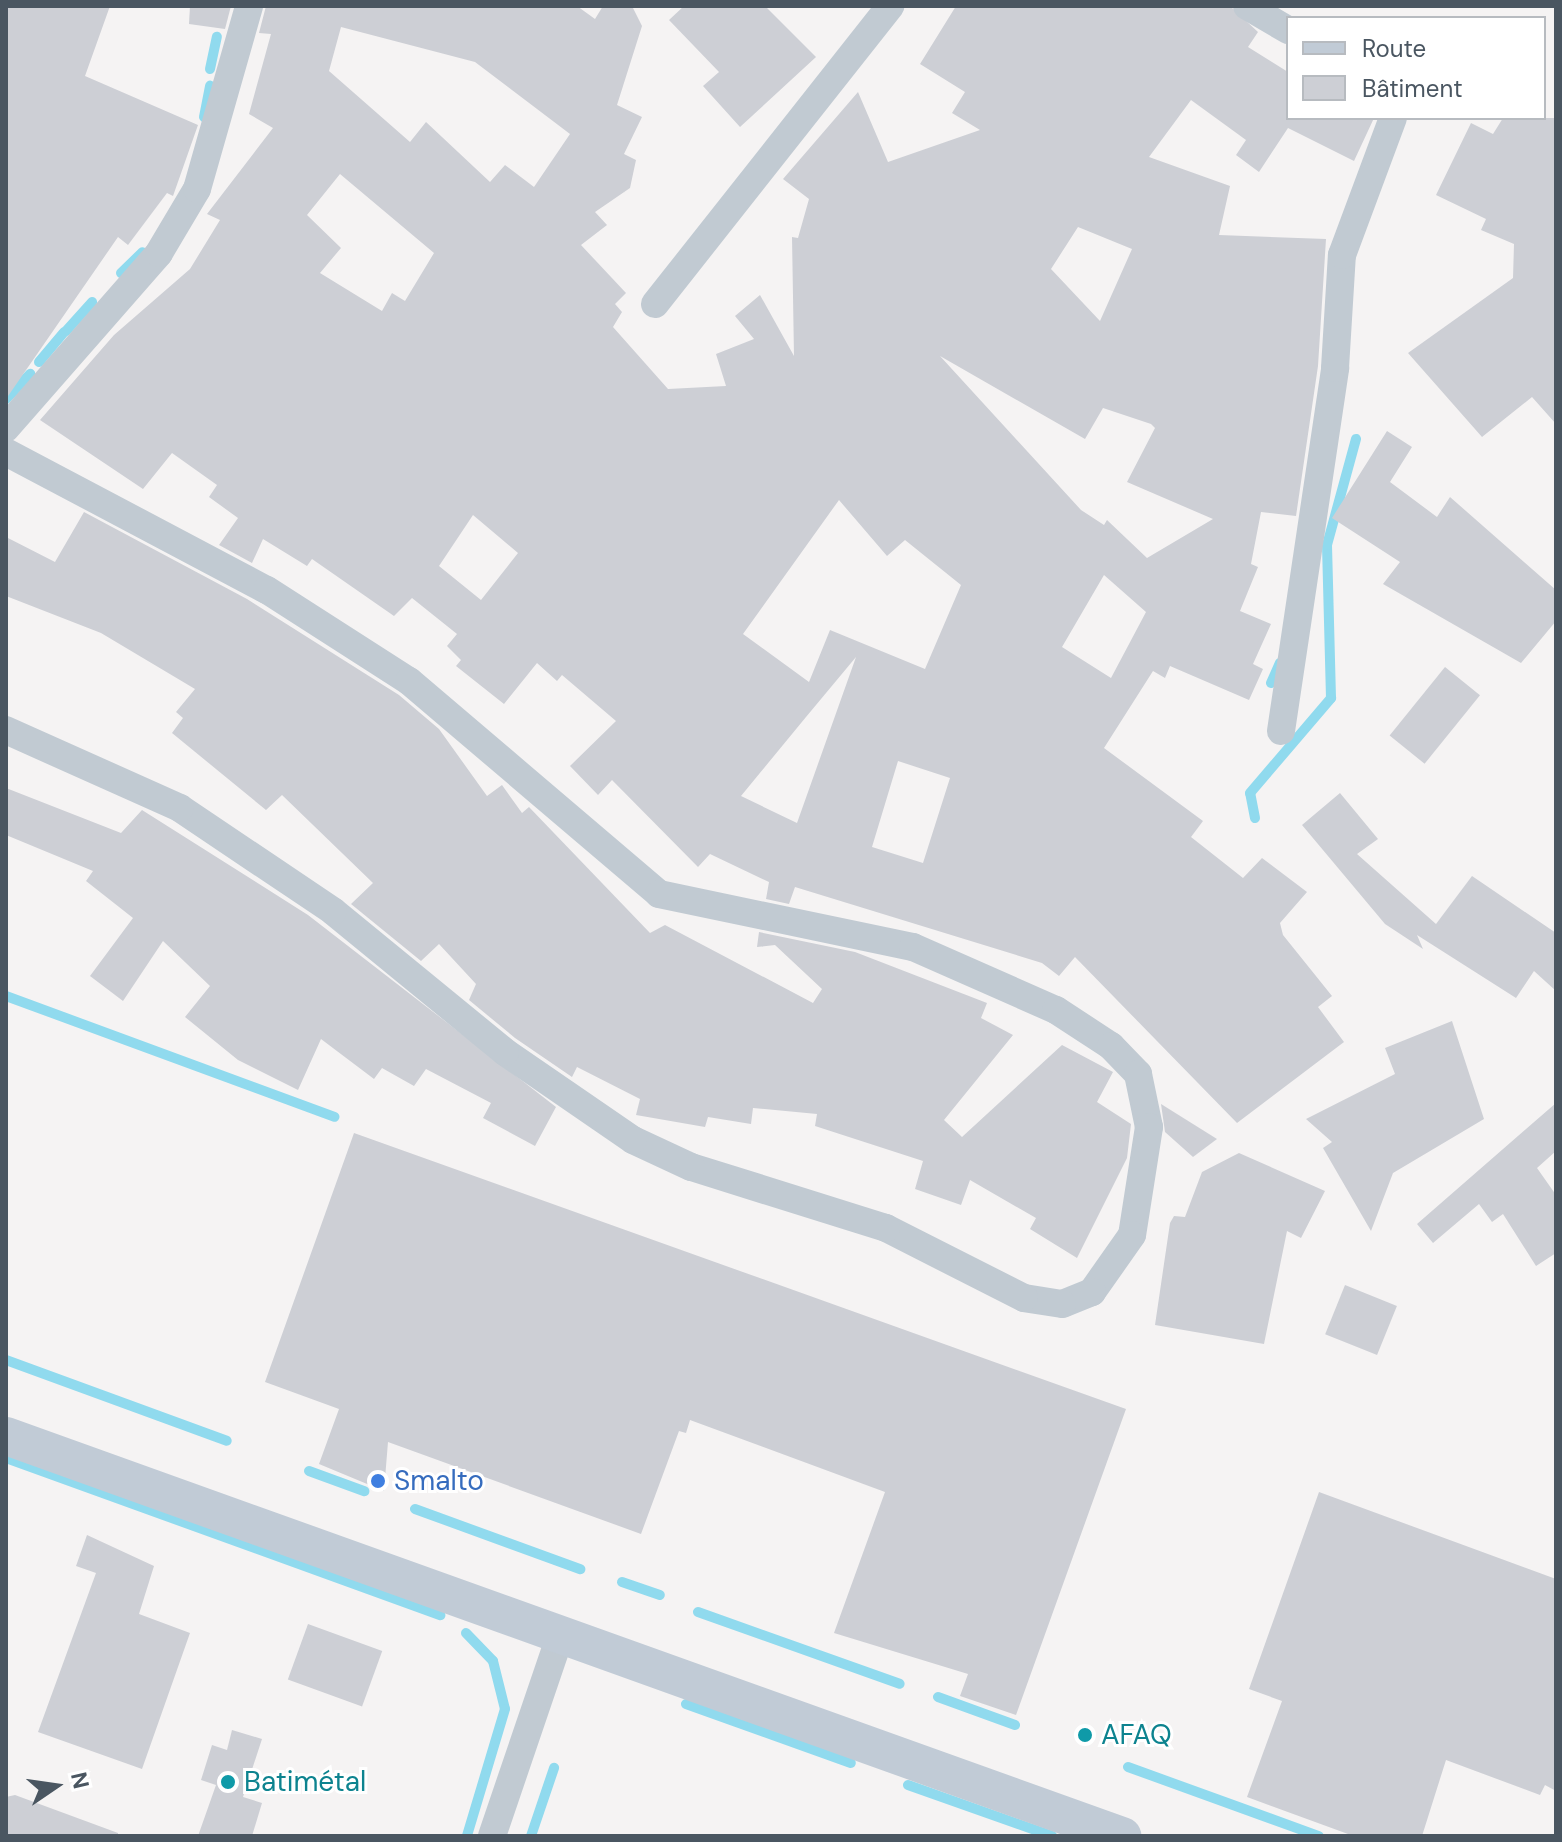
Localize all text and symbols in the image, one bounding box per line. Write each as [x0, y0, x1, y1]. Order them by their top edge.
legend [1286, 16, 1546, 120]
text: Route [1362, 33, 1426, 64]
text: Bâtiment [1362, 73, 1463, 104]
place label: Smalto [394, 1464, 484, 1498]
marker: Smalto [369, 1472, 387, 1490]
place label: AFAQ [1101, 1718, 1172, 1752]
marker: AFAQ [1076, 1726, 1094, 1744]
north arrow [16, 1746, 96, 1826]
place label: Batimétal [244, 1765, 366, 1799]
text: N [64, 1769, 96, 1792]
marker: Batimétal [219, 1773, 237, 1791]

